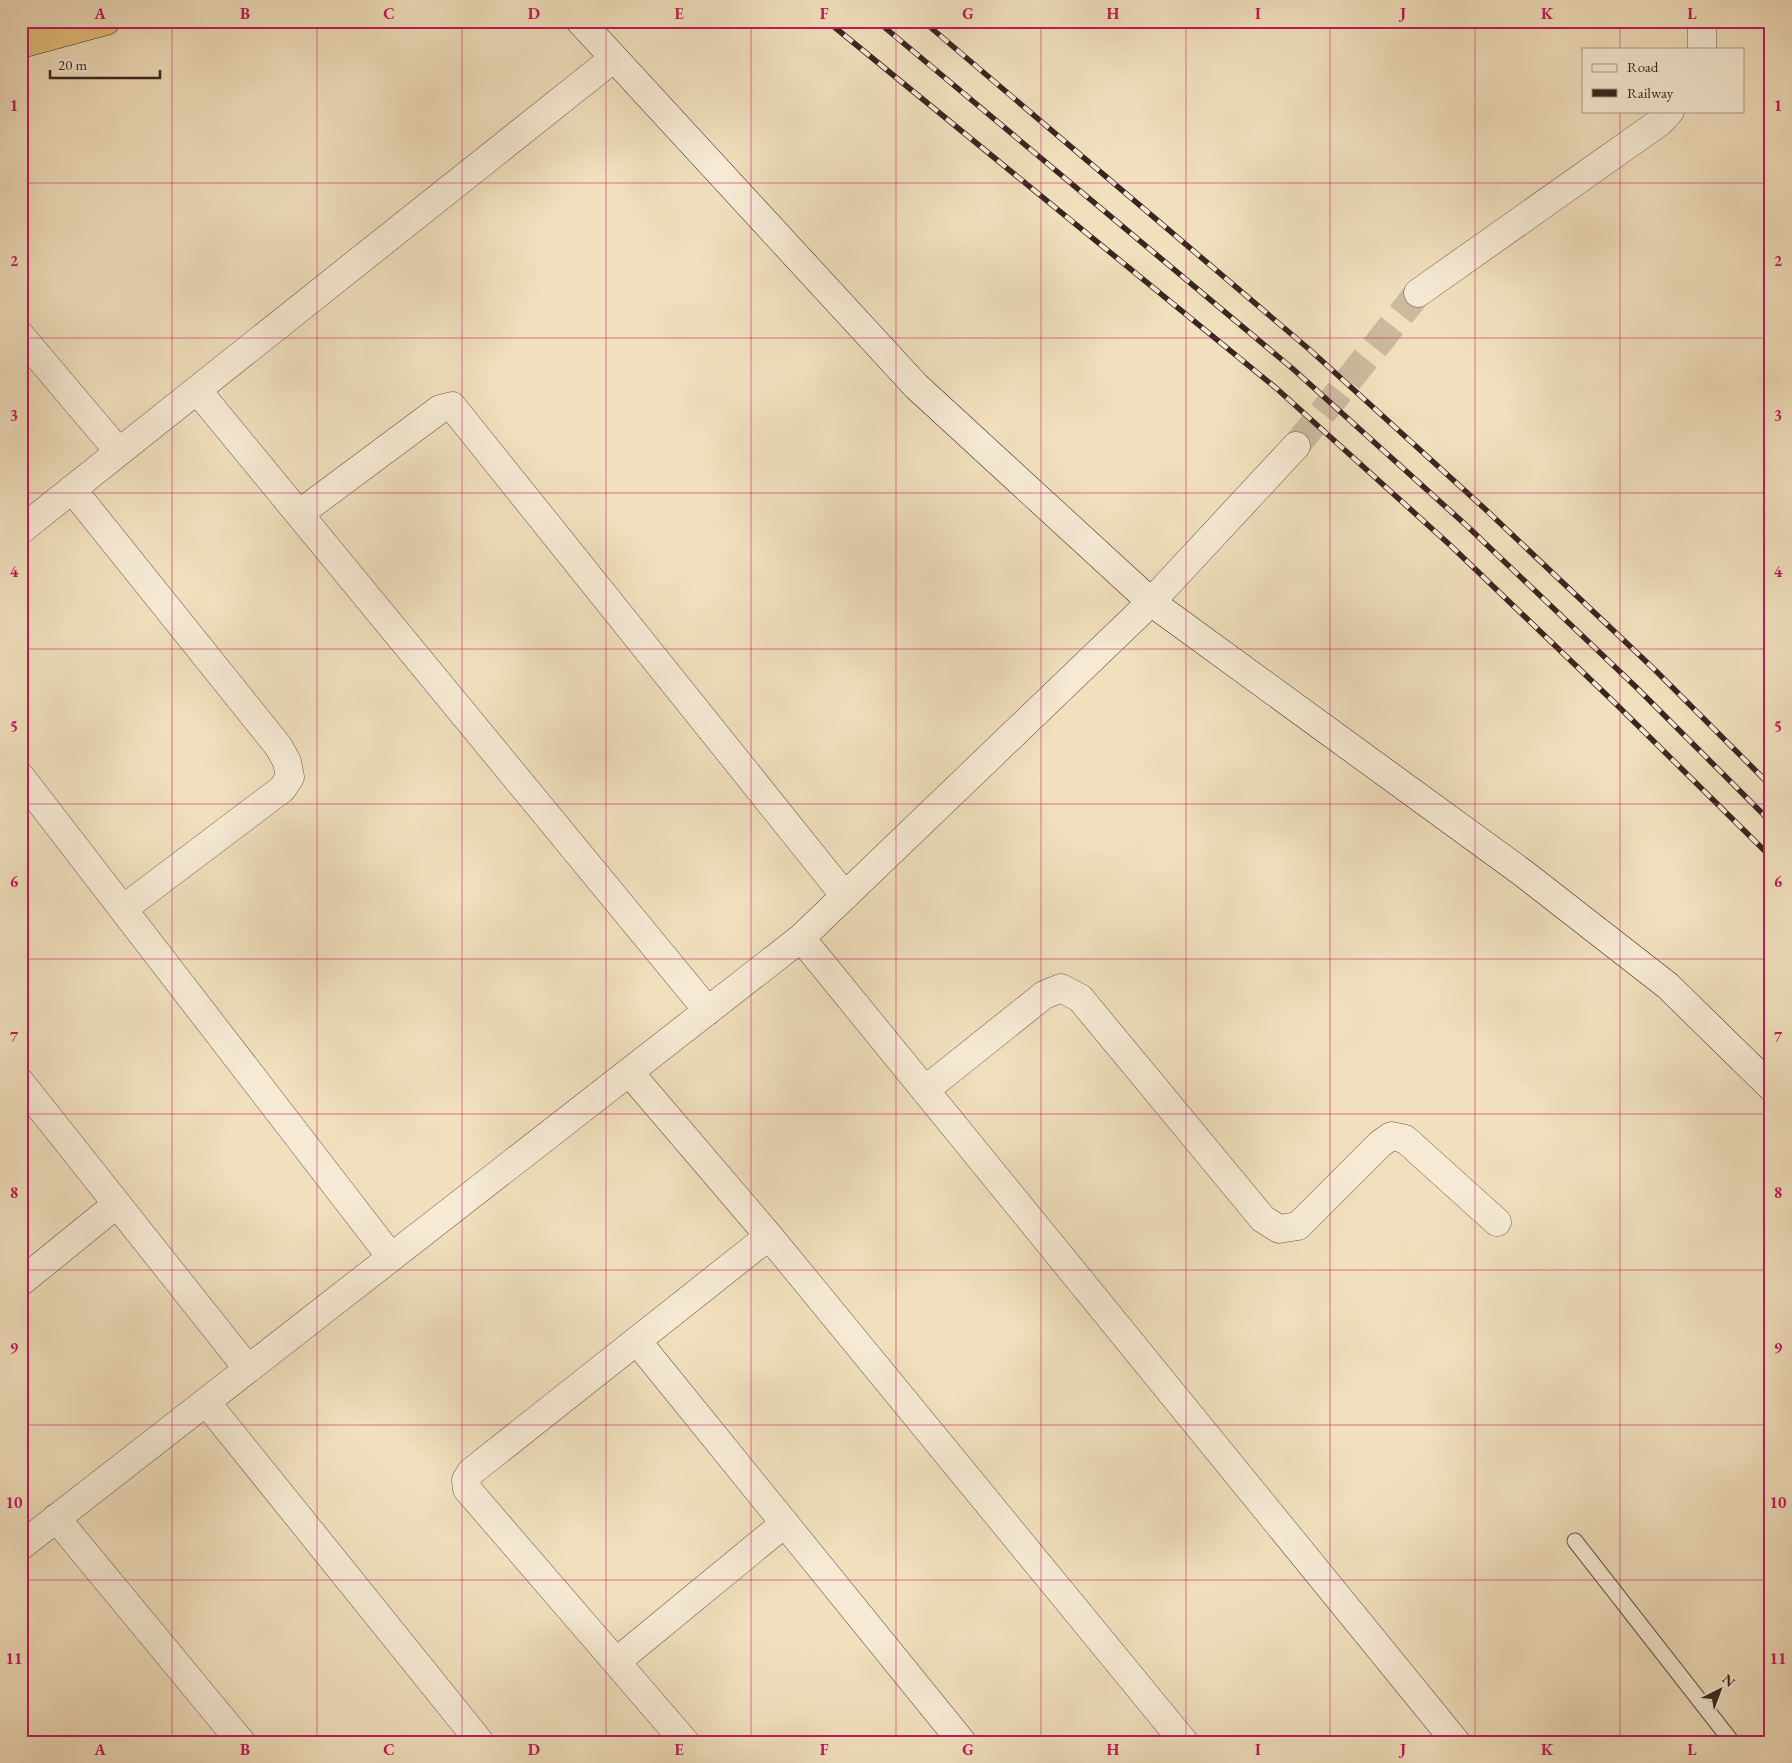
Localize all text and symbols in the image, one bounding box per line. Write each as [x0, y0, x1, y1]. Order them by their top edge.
text: A [93, 3, 106, 24]
text: B [240, 3, 250, 24]
text: C [383, 3, 395, 24]
text: D [528, 3, 540, 24]
text: E [674, 3, 684, 24]
text: F [820, 3, 829, 24]
text: G [962, 3, 974, 24]
text: H [1107, 3, 1120, 24]
text: I [1255, 3, 1261, 24]
text: J [1398, 3, 1406, 24]
text: K [1541, 3, 1554, 24]
text: L [1687, 3, 1697, 24]
scale bar [50, 48, 160, 80]
legend [1582, 48, 1744, 112]
text: 20 m [58, 55, 87, 74]
text: Road [1627, 57, 1659, 76]
text: Railway [1627, 83, 1674, 102]
text: 1 [10, 95, 18, 116]
text: 1 [1774, 95, 1782, 116]
text: 2 [10, 250, 19, 271]
text: 2 [1774, 250, 1783, 271]
text: 3 [10, 405, 18, 426]
text: 3 [1774, 405, 1782, 426]
text: 4 [10, 561, 19, 582]
text: 4 [1774, 561, 1783, 582]
text: 5 [10, 716, 18, 737]
text: 5 [1774, 716, 1782, 737]
text: 6 [10, 871, 19, 892]
text: 6 [1774, 871, 1783, 892]
text: 7 [10, 1026, 19, 1047]
text: 7 [1774, 1026, 1783, 1047]
text: 8 [10, 1182, 18, 1203]
text: 8 [1774, 1182, 1782, 1203]
text: 9 [10, 1337, 19, 1358]
text: 9 [1774, 1337, 1783, 1358]
text: 10 [6, 1492, 23, 1513]
text: 10 [1770, 1492, 1787, 1513]
text: 11 [6, 1648, 22, 1669]
text: 11 [1770, 1648, 1786, 1669]
north arrow [1694, 1666, 1744, 1716]
text: N [1718, 1670, 1739, 1691]
text: A [93, 1739, 106, 1760]
text: B [240, 1739, 250, 1760]
text: C [383, 1739, 395, 1760]
text: D [528, 1739, 540, 1760]
text: E [674, 1739, 684, 1760]
text: F [820, 1739, 829, 1760]
text: G [962, 1739, 974, 1760]
text: H [1107, 1739, 1120, 1760]
text: I [1255, 1739, 1261, 1760]
text: J [1398, 1739, 1406, 1760]
text: K [1541, 1739, 1554, 1760]
text: L [1687, 1739, 1697, 1760]

